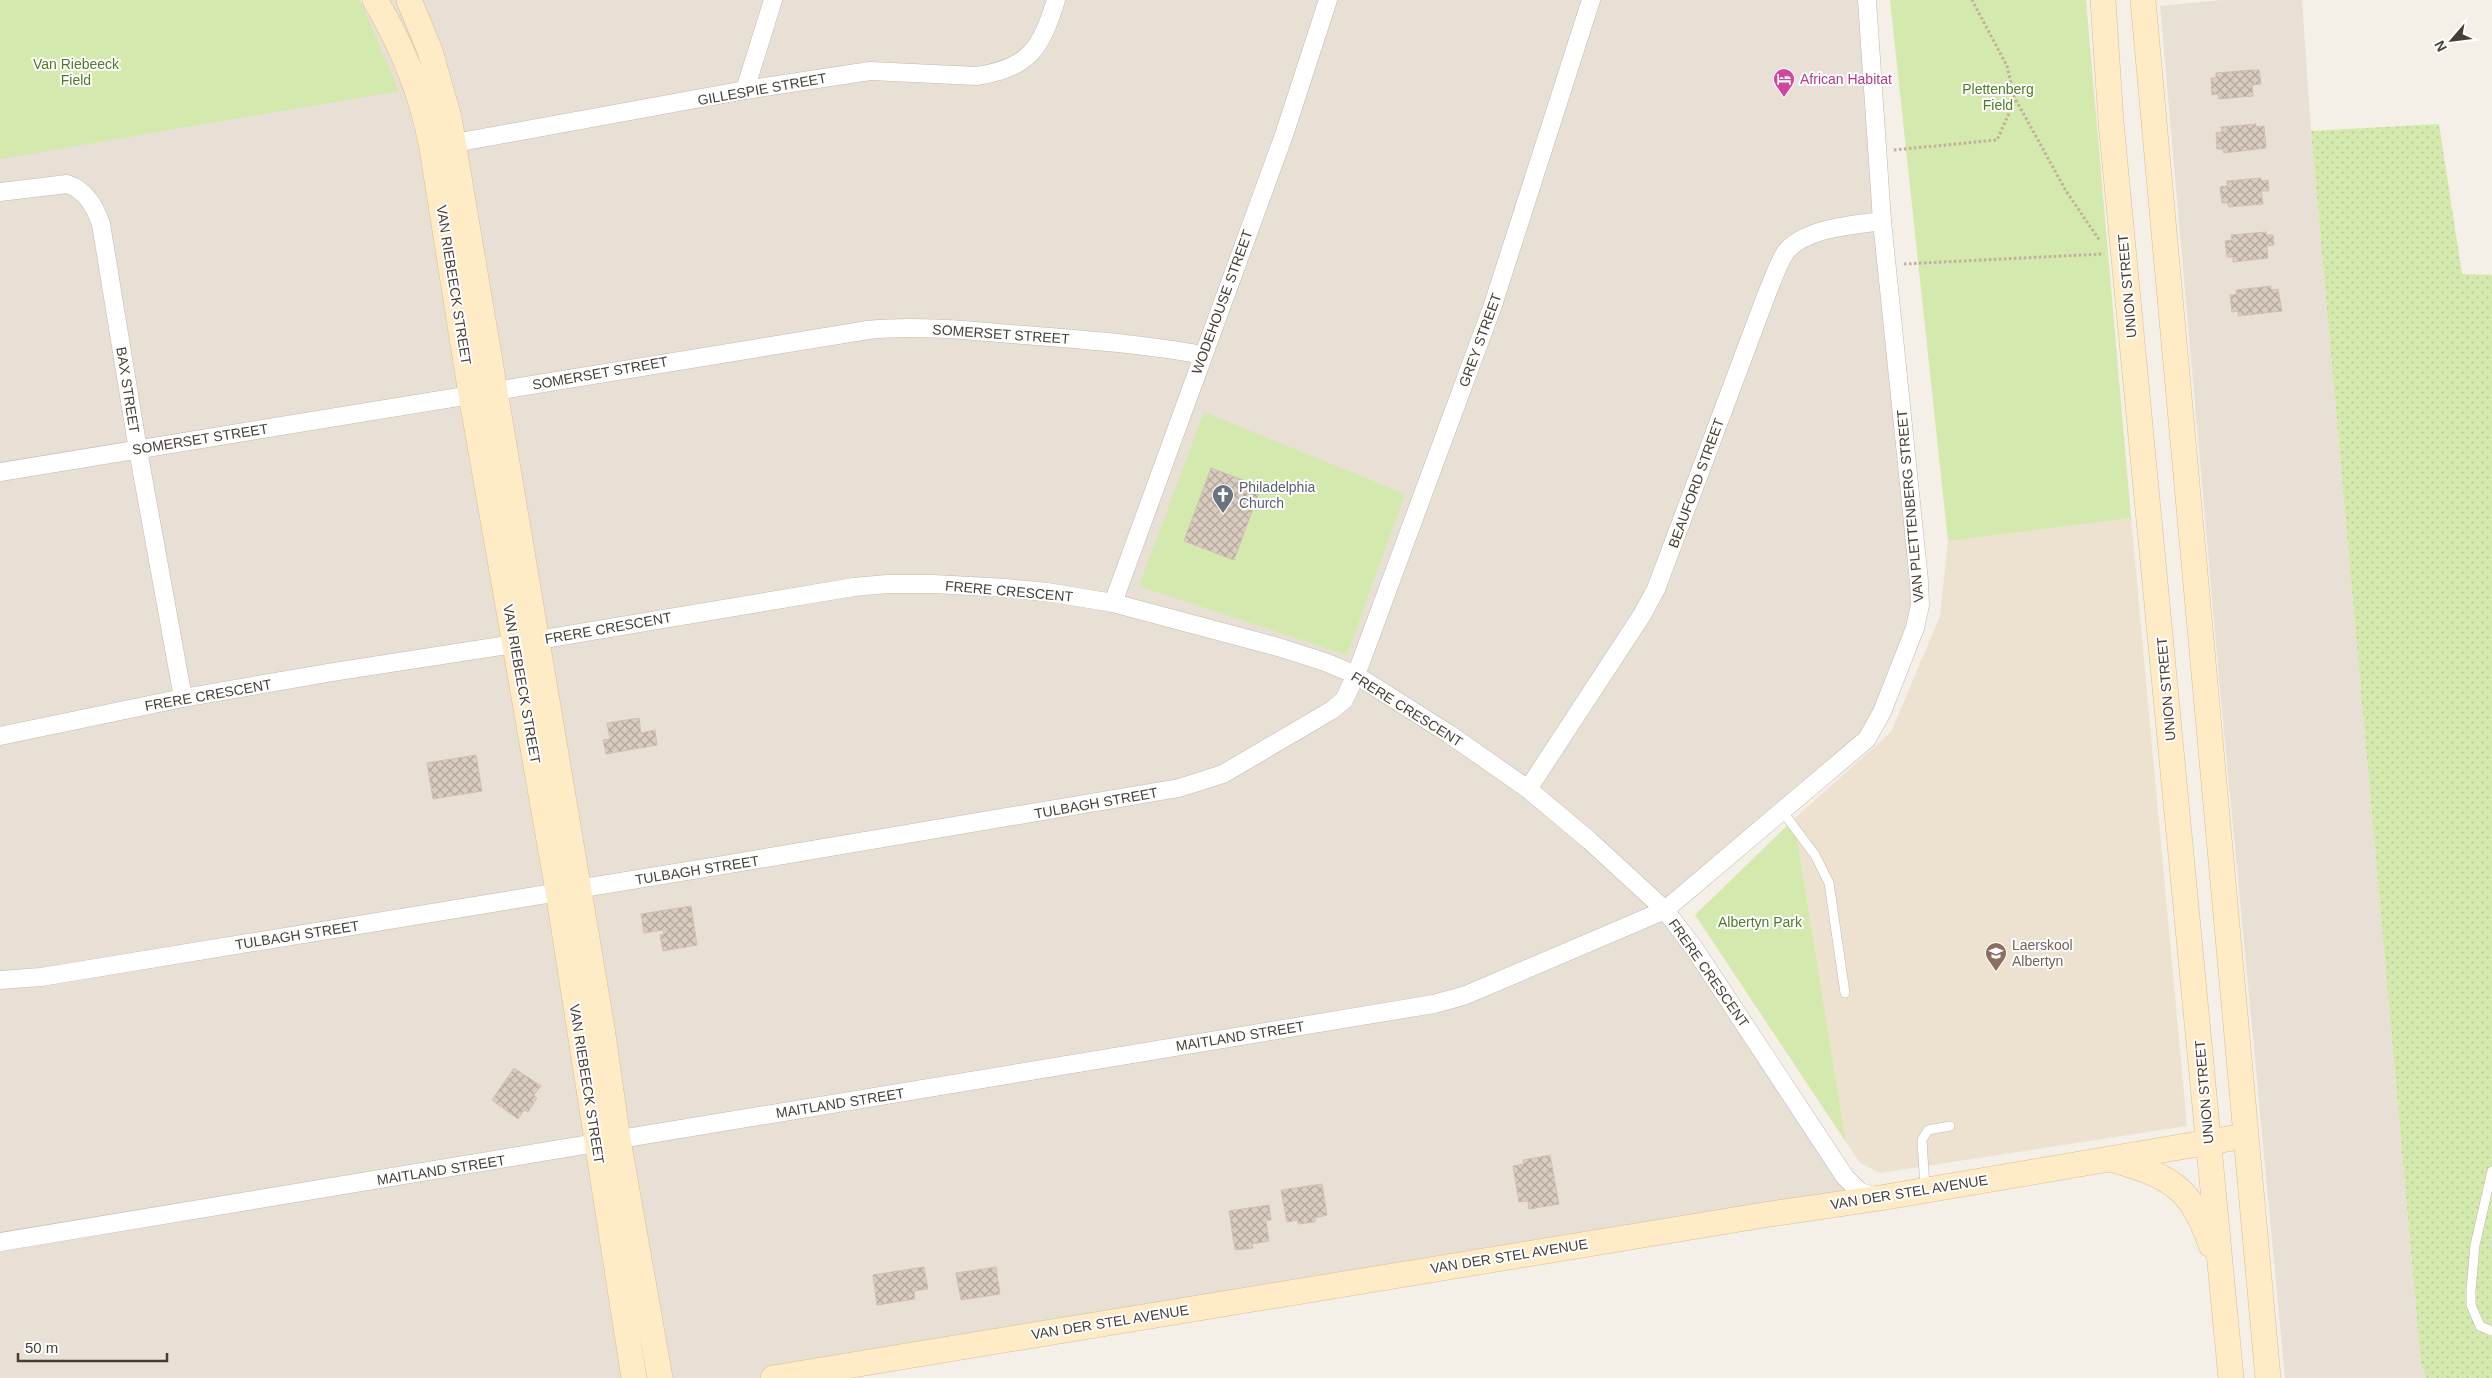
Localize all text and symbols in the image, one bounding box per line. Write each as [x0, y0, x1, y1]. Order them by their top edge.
north arrow [2427, 15, 2477, 65]
text: N [2431, 38, 2450, 54]
park label: Van Riebeeck Field [33, 56, 120, 88]
hotel icon: African Habitat [1772, 67, 1796, 98]
street label: GILLESPIE STREET [696, 70, 828, 108]
place label: African Habitat [1800, 71, 1892, 87]
park label: Plettenberg Field [1962, 81, 2034, 113]
street label: VAN RIEBEECK STREET [433, 204, 475, 366]
street label: WODEHOUSE STREET [1188, 227, 1256, 376]
street label: UNION STREET [2114, 233, 2140, 339]
street label: GREY STREET [1456, 291, 1505, 389]
street label: SOMERSET STREET [932, 321, 1071, 347]
street label: BAX STREET [113, 346, 143, 435]
street label: SOMERSET STREET [531, 353, 669, 393]
street label: VAN PLETTENBERG STREET [1894, 409, 1926, 603]
street label: BEAUFORD STREET [1665, 416, 1727, 550]
street label: SOMERSET STREET [131, 420, 270, 458]
place label: Philadelphia Church [1239, 479, 1315, 511]
church icon: Philadelphia Church [1211, 483, 1235, 514]
street label: FRERE CRESCENT [944, 577, 1074, 605]
street label: VAN RIEBEECK STREET [500, 603, 544, 765]
street label: FRERE CRESCENT [543, 609, 673, 647]
street label: UNION STREET [2153, 636, 2179, 742]
street label: FRERE CRESCENT [1348, 668, 1466, 750]
street label: FRERE CRESCENT [143, 676, 273, 714]
street label: TULBAGH STREET [1033, 784, 1159, 822]
street label: TULBAGH STREET [634, 852, 761, 888]
park label: Albertyn Park [1718, 914, 1803, 930]
street label: FRERE CRESCENT [1666, 916, 1753, 1031]
street label: TULBAGH STREET [234, 917, 361, 953]
place label: Laerskool Albertyn [2012, 937, 2073, 969]
school or university icon: Laerskool Albertyn [1984, 941, 2008, 972]
street label: VAN RIEBEECK STREET [566, 1003, 608, 1165]
street label: MAITLAND STREET [1175, 1018, 1306, 1054]
street label: UNION STREET [2191, 1039, 2217, 1145]
street label: MAITLAND STREET [775, 1085, 906, 1121]
street label: MAITLAND STREET [376, 1152, 507, 1188]
street label: VAN DER STEL AVENUE [1829, 1172, 1989, 1212]
street label: VAN DER STEL AVENUE [1429, 1236, 1589, 1276]
street label: VAN DER STEL AVENUE [1030, 1302, 1190, 1342]
scale bar [18, 1330, 166, 1362]
text: 50 m [25, 1339, 58, 1356]

